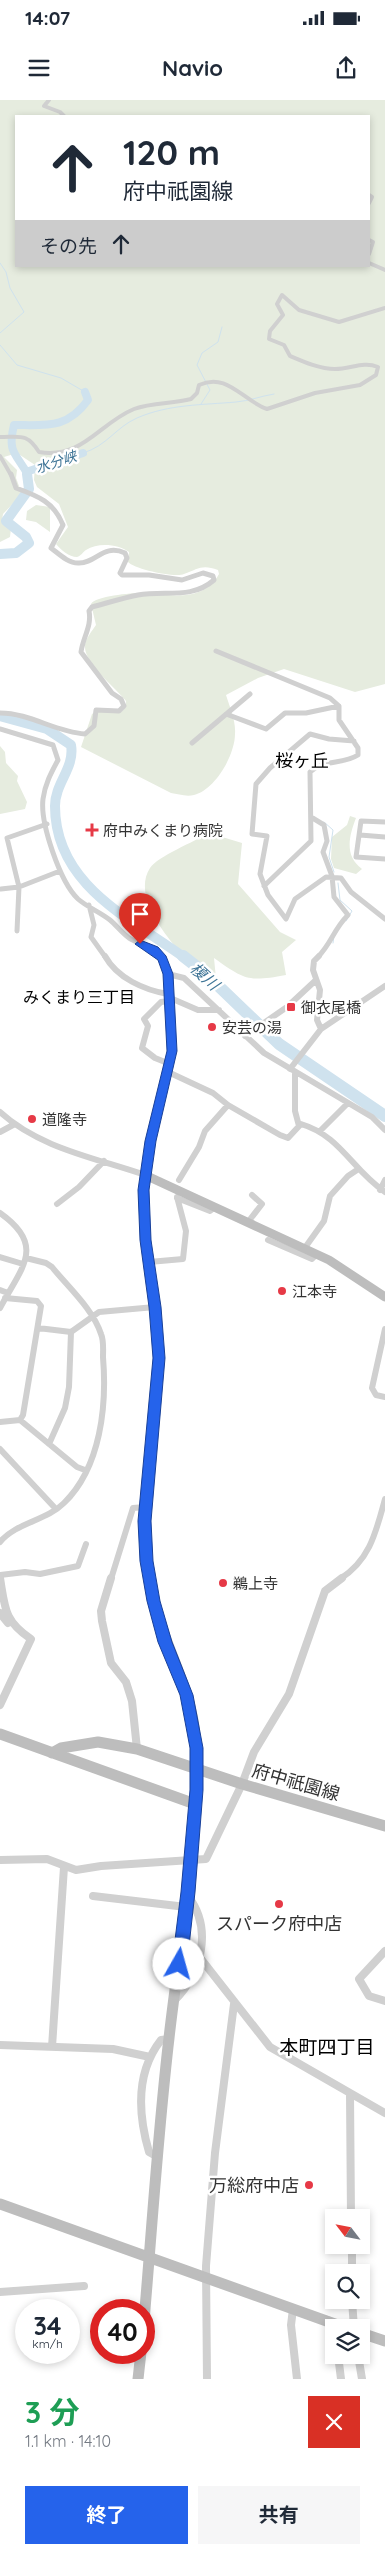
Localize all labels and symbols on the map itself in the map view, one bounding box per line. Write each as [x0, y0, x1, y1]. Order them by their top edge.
water label: 水分峡 [33, 446, 81, 477]
district label: 桜ヶ丘 [275, 749, 329, 772]
place label: 府中みくまり病院 [103, 821, 223, 840]
marker: 府中みくまり病院 [85, 823, 99, 837]
pin [119, 893, 161, 944]
water label: 榎川 [186, 958, 225, 995]
district label: みくまり三丁目 [23, 987, 135, 1007]
place label: 御衣尾橋 [301, 998, 361, 1017]
marker: 御衣尾橋 [285, 1001, 297, 1013]
place label: 安芸の湯 [222, 1018, 282, 1037]
marker: 安芸の湯 [206, 1021, 218, 1033]
place label: 道隆寺 [42, 1110, 87, 1129]
marker: 道隆寺 [26, 1113, 38, 1125]
place label: 江本寺 [292, 1282, 337, 1301]
marker: 江本寺 [276, 1285, 288, 1297]
place label: 鵜上寺 [233, 1574, 278, 1593]
marker: 鵜上寺 [217, 1577, 229, 1589]
street label: 府中祇園線 [250, 1759, 342, 1805]
marker: スパーク府中店 [273, 1898, 285, 1910]
place label: スパーク府中店 [216, 1912, 342, 1935]
position arrow [152, 1937, 204, 1989]
district label: 本町四丁目 [279, 2035, 375, 2059]
place label: 万総府中店 [209, 2174, 299, 2197]
marker: 万総府中店 [303, 2179, 315, 2191]
north arrow [325, 2209, 370, 2254]
speed limit sign: 40 [90, 2299, 155, 2364]

